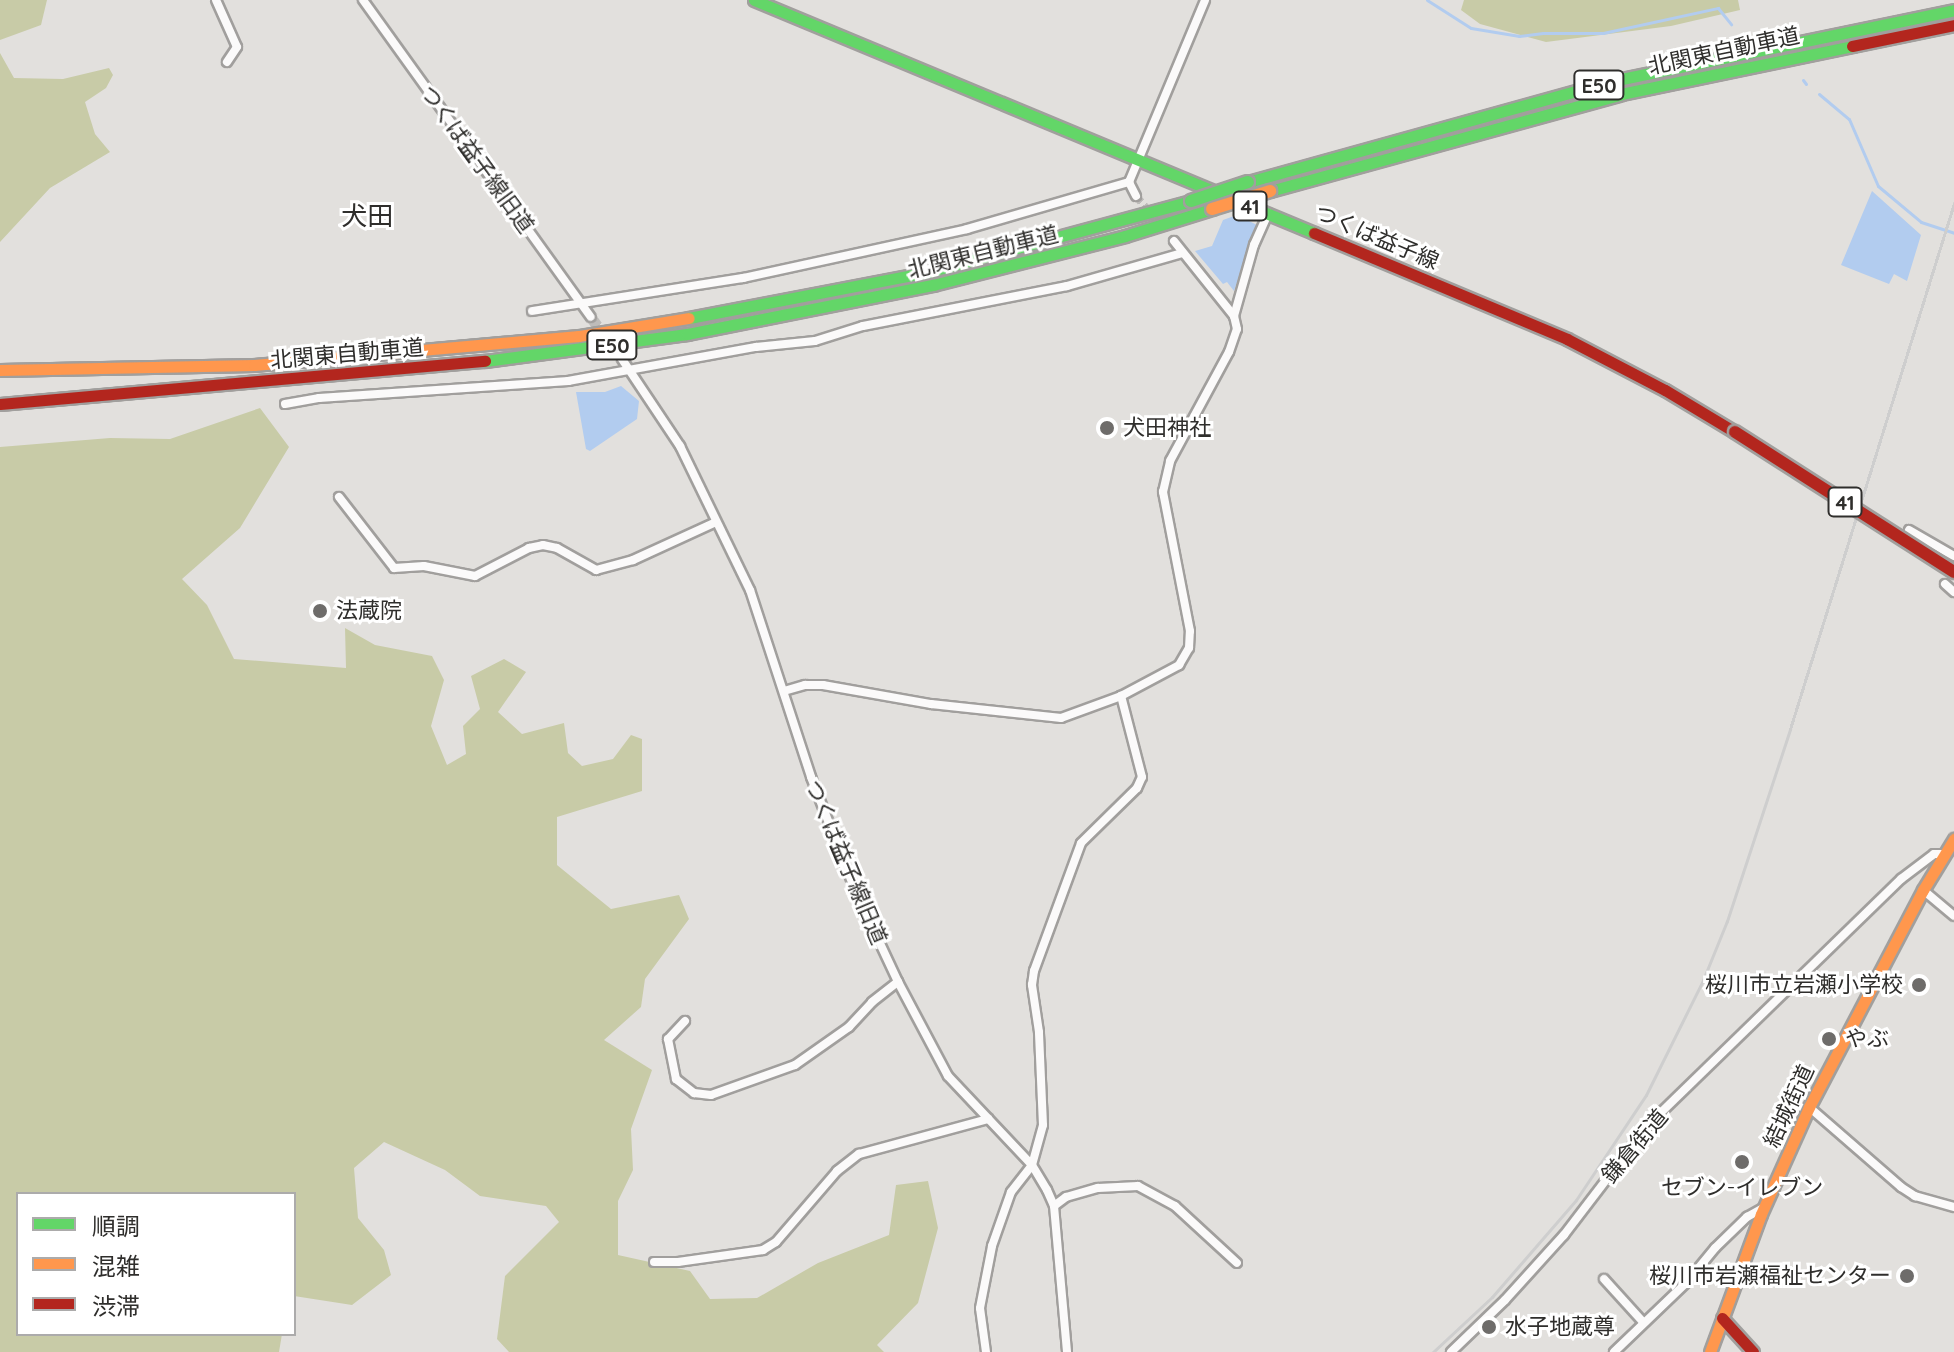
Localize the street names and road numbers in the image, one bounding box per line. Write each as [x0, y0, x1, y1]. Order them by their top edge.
street label: 北関東自動車道 [1646, 22, 1802, 80]
road number: E50 [1573, 69, 1625, 101]
street label: つくば益子線旧道 [415, 80, 539, 238]
road number: 41 [1232, 190, 1268, 222]
street label: つくば益子線 [1311, 199, 1443, 275]
street label: 北関東自動車道 [905, 221, 1061, 283]
road number: E50 [586, 329, 638, 361]
street label: 北関東自動車道 [269, 334, 425, 374]
road number: 41 [1827, 486, 1863, 518]
street label: つくば益子線旧道 [799, 776, 893, 948]
street label: 結城街道 [1758, 1061, 1820, 1151]
street label: 鎌倉街道 [1597, 1104, 1673, 1188]

